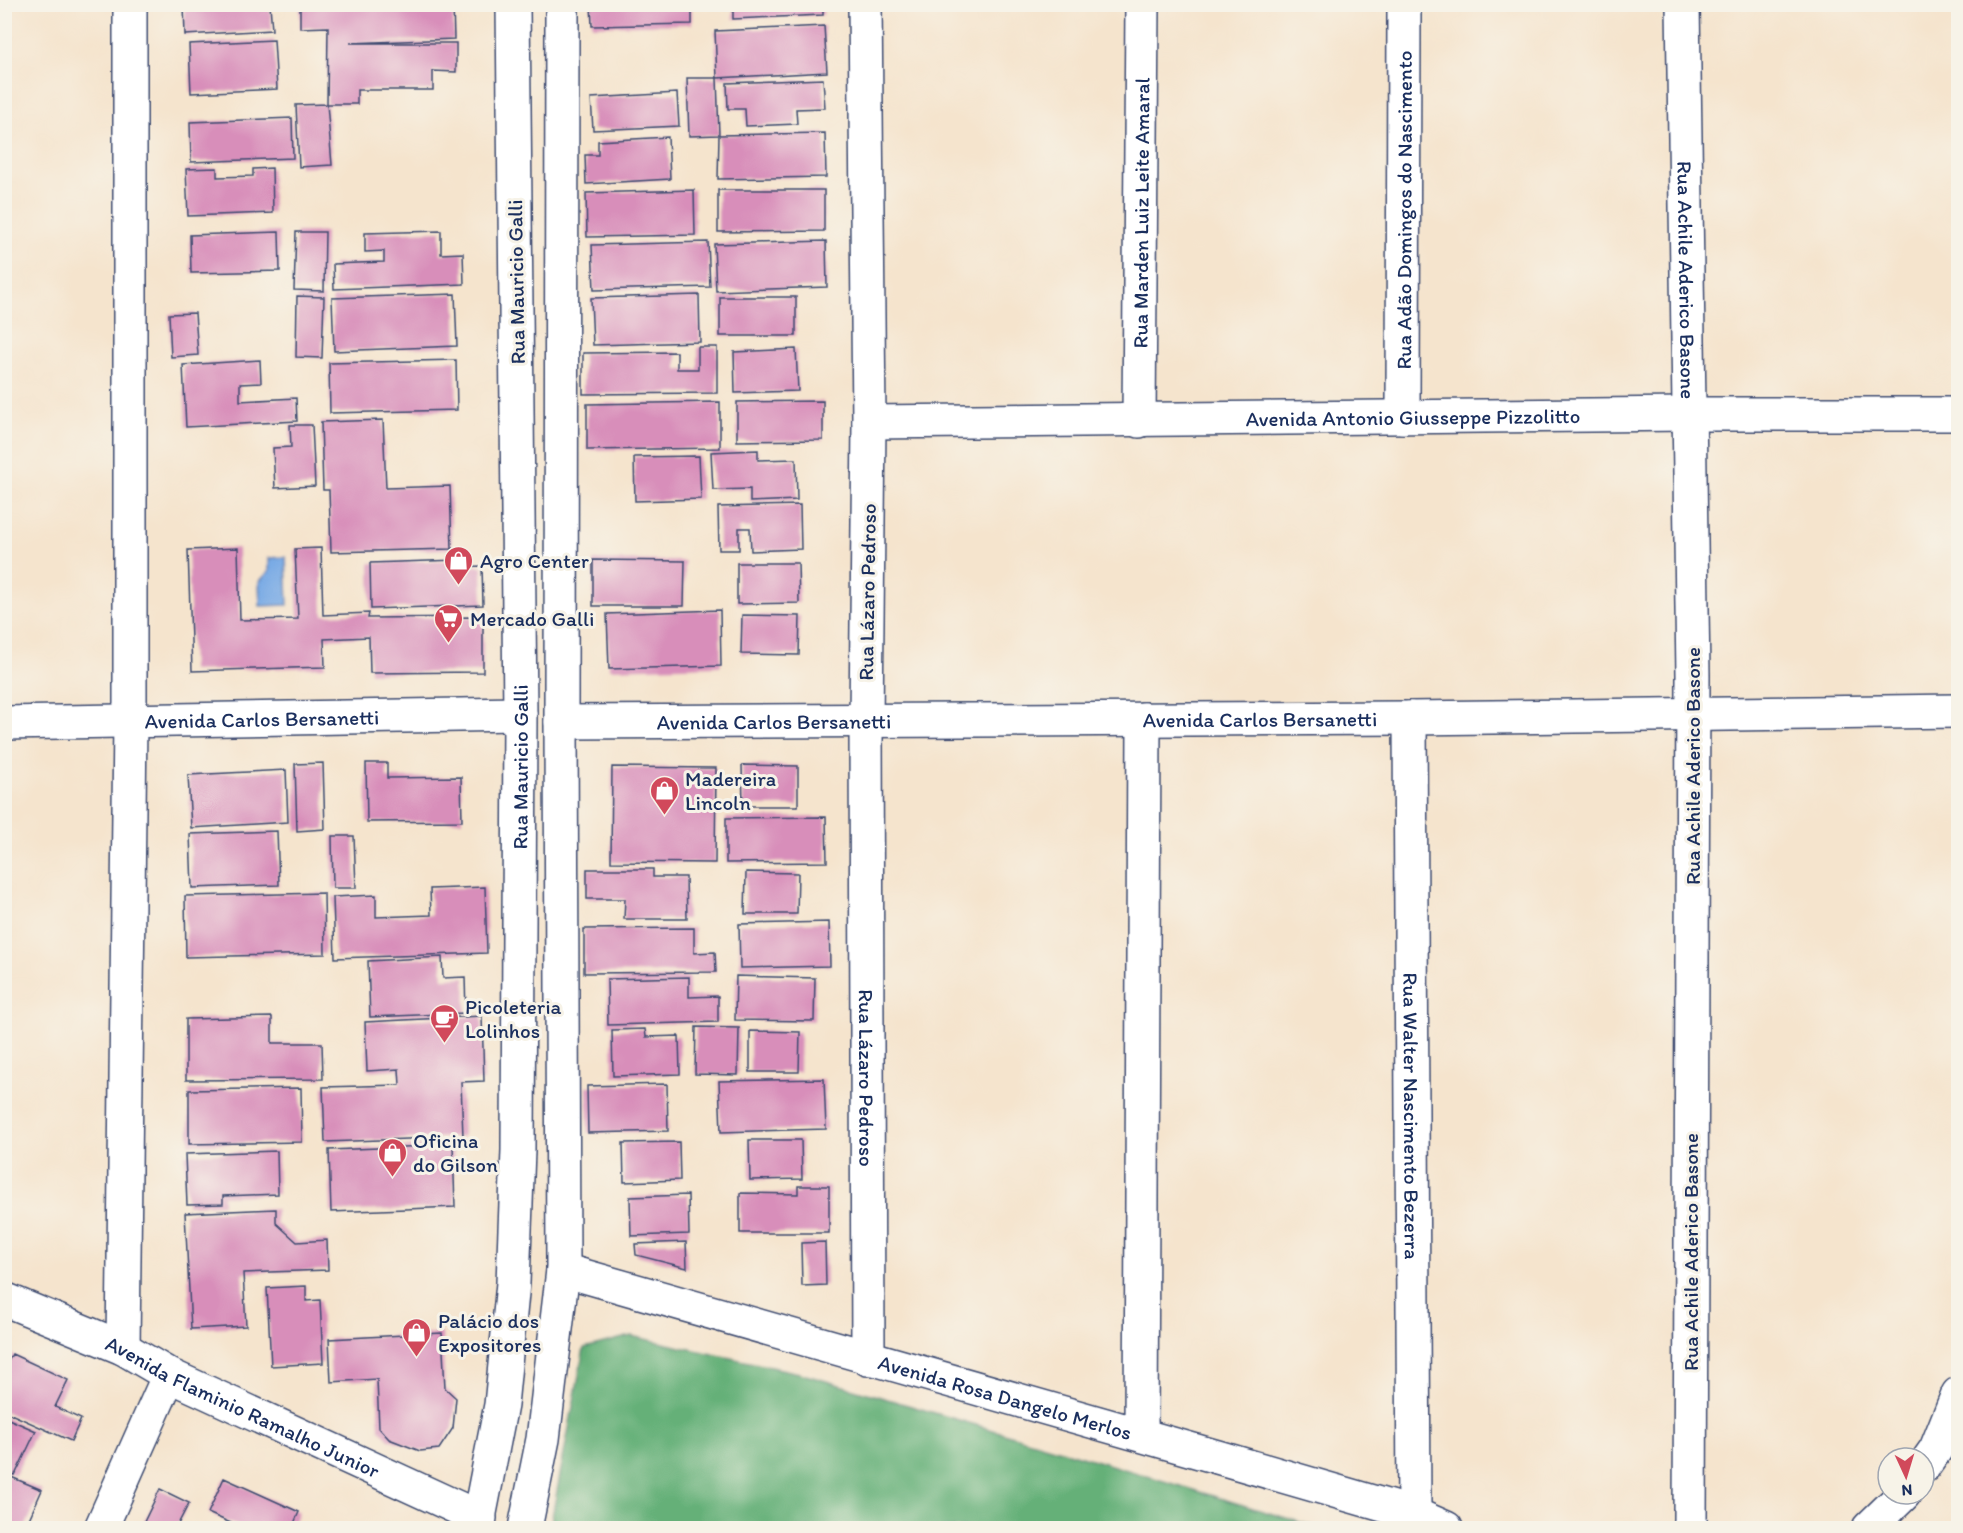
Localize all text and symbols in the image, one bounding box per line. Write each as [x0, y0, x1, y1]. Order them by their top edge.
street label: Rua Adão Domingos do Nascimento [1391, 50, 1416, 370]
street label: Rua Marden Luiz Leite Amaral [1127, 77, 1154, 349]
street label: Rua Achile Aderico Basone [1673, 161, 1701, 399]
street label: Rua Mauricio Galli [502, 199, 530, 365]
street label: Avenida Antonio Giusseppe Pizzolitto [1245, 403, 1580, 431]
street label: Rua Lázaro Pedroso [853, 503, 881, 681]
shop icon: Agro Center [443, 544, 475, 586]
place label: Agro Center [480, 548, 589, 573]
supermarket icon: Mercado Galli [433, 602, 465, 644]
place label: Mercado Galli [470, 606, 594, 631]
street label: Rua Achile Aderico Basone [1680, 647, 1705, 885]
street label: Rua Mauricio Galli [507, 684, 533, 850]
street label: Avenida Carlos Bersanetti [144, 704, 380, 733]
street label: Avenida Carlos Bersanetti [1143, 706, 1377, 732]
street label: Avenida Carlos Bersanetti [657, 708, 891, 734]
place label: Madereira Lincoln [685, 766, 776, 815]
shop icon: Madereira Lincoln [648, 774, 680, 816]
street label: Rua Walter Nascimento Bezerra [1399, 972, 1425, 1260]
street label: Rua Lázaro Pedroso [854, 989, 880, 1167]
place label: Picoleteria Lolinhos [465, 994, 562, 1043]
cafe icon: Picoleteria Lolinhos [428, 1002, 460, 1044]
place label: Oficina do Gilson [413, 1128, 498, 1177]
street label: Rua Achile Aderico Basone [1678, 1133, 1703, 1371]
shop icon: Oficina do Gilson [376, 1136, 408, 1178]
place label: Palácio dos Expositores [438, 1308, 542, 1357]
shop icon: Palácio dos Expositores [401, 1316, 433, 1358]
street label: Avenida Flaminio Ramalho Junior [102, 1330, 384, 1483]
street label: Avenida Rosa Dangelo Merlos [876, 1349, 1135, 1445]
north arrow [1876, 1446, 1936, 1506]
text: N [1901, 1481, 1913, 1500]

